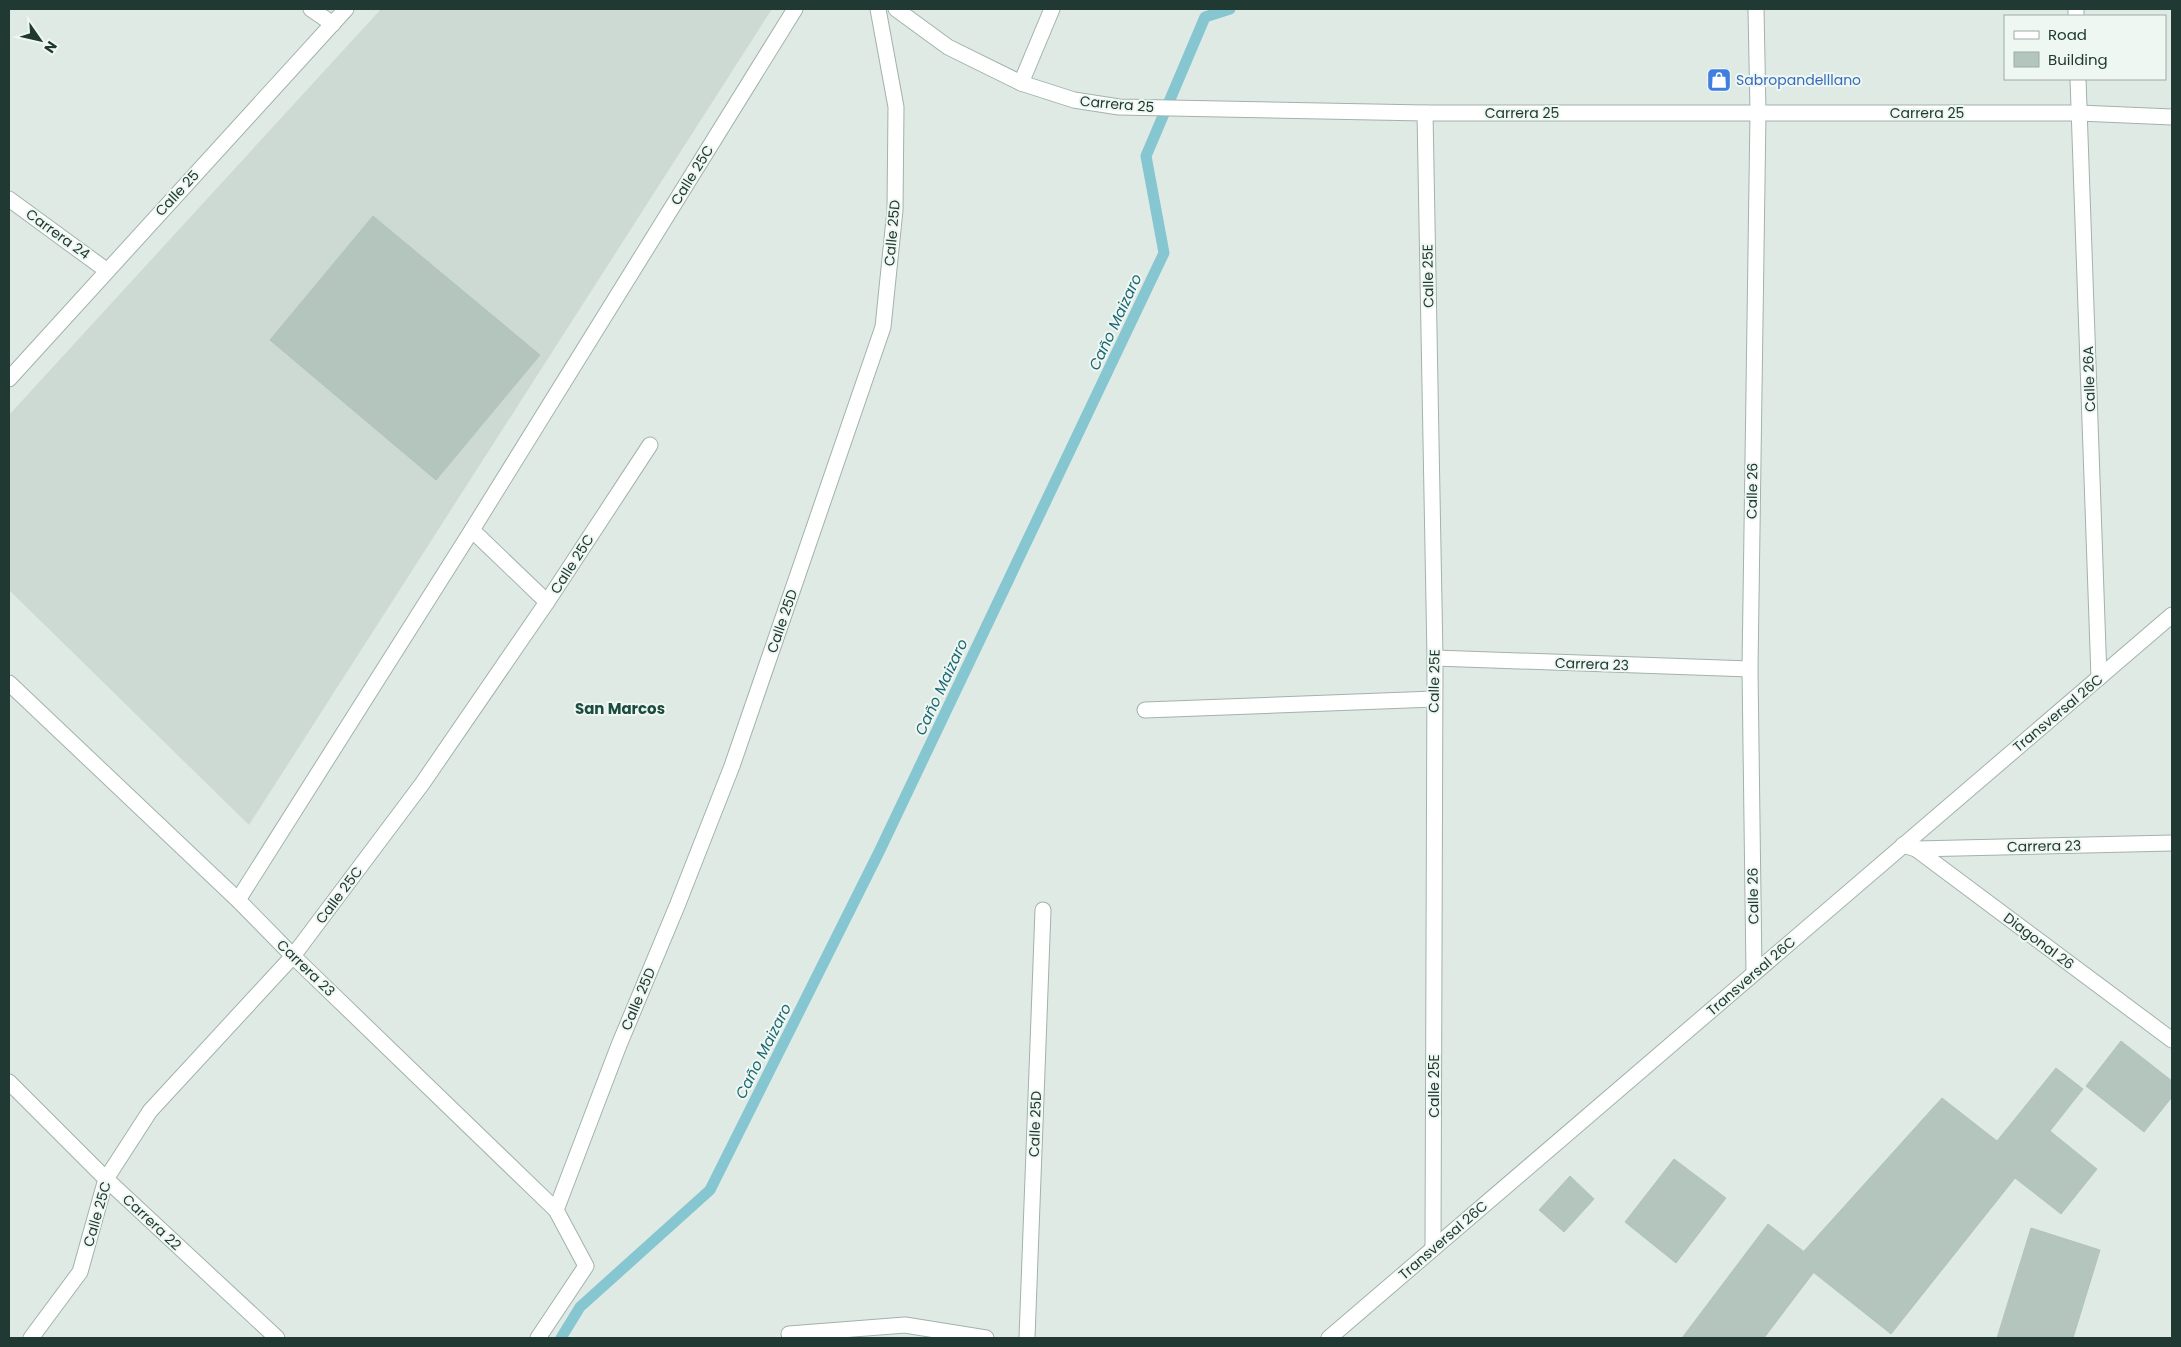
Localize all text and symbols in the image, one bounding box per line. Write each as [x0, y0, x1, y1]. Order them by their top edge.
north arrow [15, 15, 65, 65]
legend [2004, 15, 2166, 80]
text: Road [2048, 24, 2087, 45]
text: N [40, 37, 62, 57]
text: Building [2048, 49, 2108, 70]
shop icon: Sabropandelllano [1706, 67, 1732, 93]
place label: Sabropandelllano [1736, 70, 1861, 90]
street label: Carrera 25 [1079, 91, 1155, 117]
street label: Carrera 25 [1485, 103, 1559, 123]
street label: Carrera 25 [1890, 103, 1964, 123]
street label: Calle 25C [666, 141, 718, 209]
street label: Calle 25 [150, 166, 204, 220]
street label: Calle 25D [879, 199, 905, 267]
street label: Carrera 24 [22, 204, 94, 264]
street label: Calle 25E [1417, 244, 1439, 308]
water label: Caño Maizaro [1083, 270, 1147, 374]
street label: Calle 26A [2078, 346, 2100, 412]
street label: Calle 26 [1742, 462, 1762, 519]
street label: Calle 25C [545, 530, 599, 598]
street label: Calle 25D [762, 586, 802, 656]
water label: Caño Maizaro [909, 635, 973, 739]
street label: Calle 25E [1423, 649, 1445, 713]
street label: Carrera 23 [1555, 653, 1629, 675]
street label: Transversal 26C [2009, 669, 2107, 757]
district label: San Marcos [575, 698, 665, 719]
street label: Carrera 23 [2007, 835, 2081, 857]
street label: Calle 25C [311, 862, 367, 928]
street label: Calle 26 [1743, 867, 1763, 924]
street label: Diagonal 26 [2000, 908, 2079, 974]
street label: Transversal 26C [1702, 932, 1800, 1020]
street label: Carrera 23 [272, 935, 340, 1001]
street label: Calle 25D [616, 964, 660, 1033]
water label: Caño Maizaro [730, 1000, 796, 1102]
street label: Calle 25E [1424, 1054, 1444, 1118]
street label: Calle 25D [1024, 1090, 1046, 1157]
street label: Calle 25C [78, 1179, 116, 1249]
street label: Carrera 22 [118, 1189, 186, 1255]
street label: Transversal 26C [1394, 1196, 1492, 1284]

